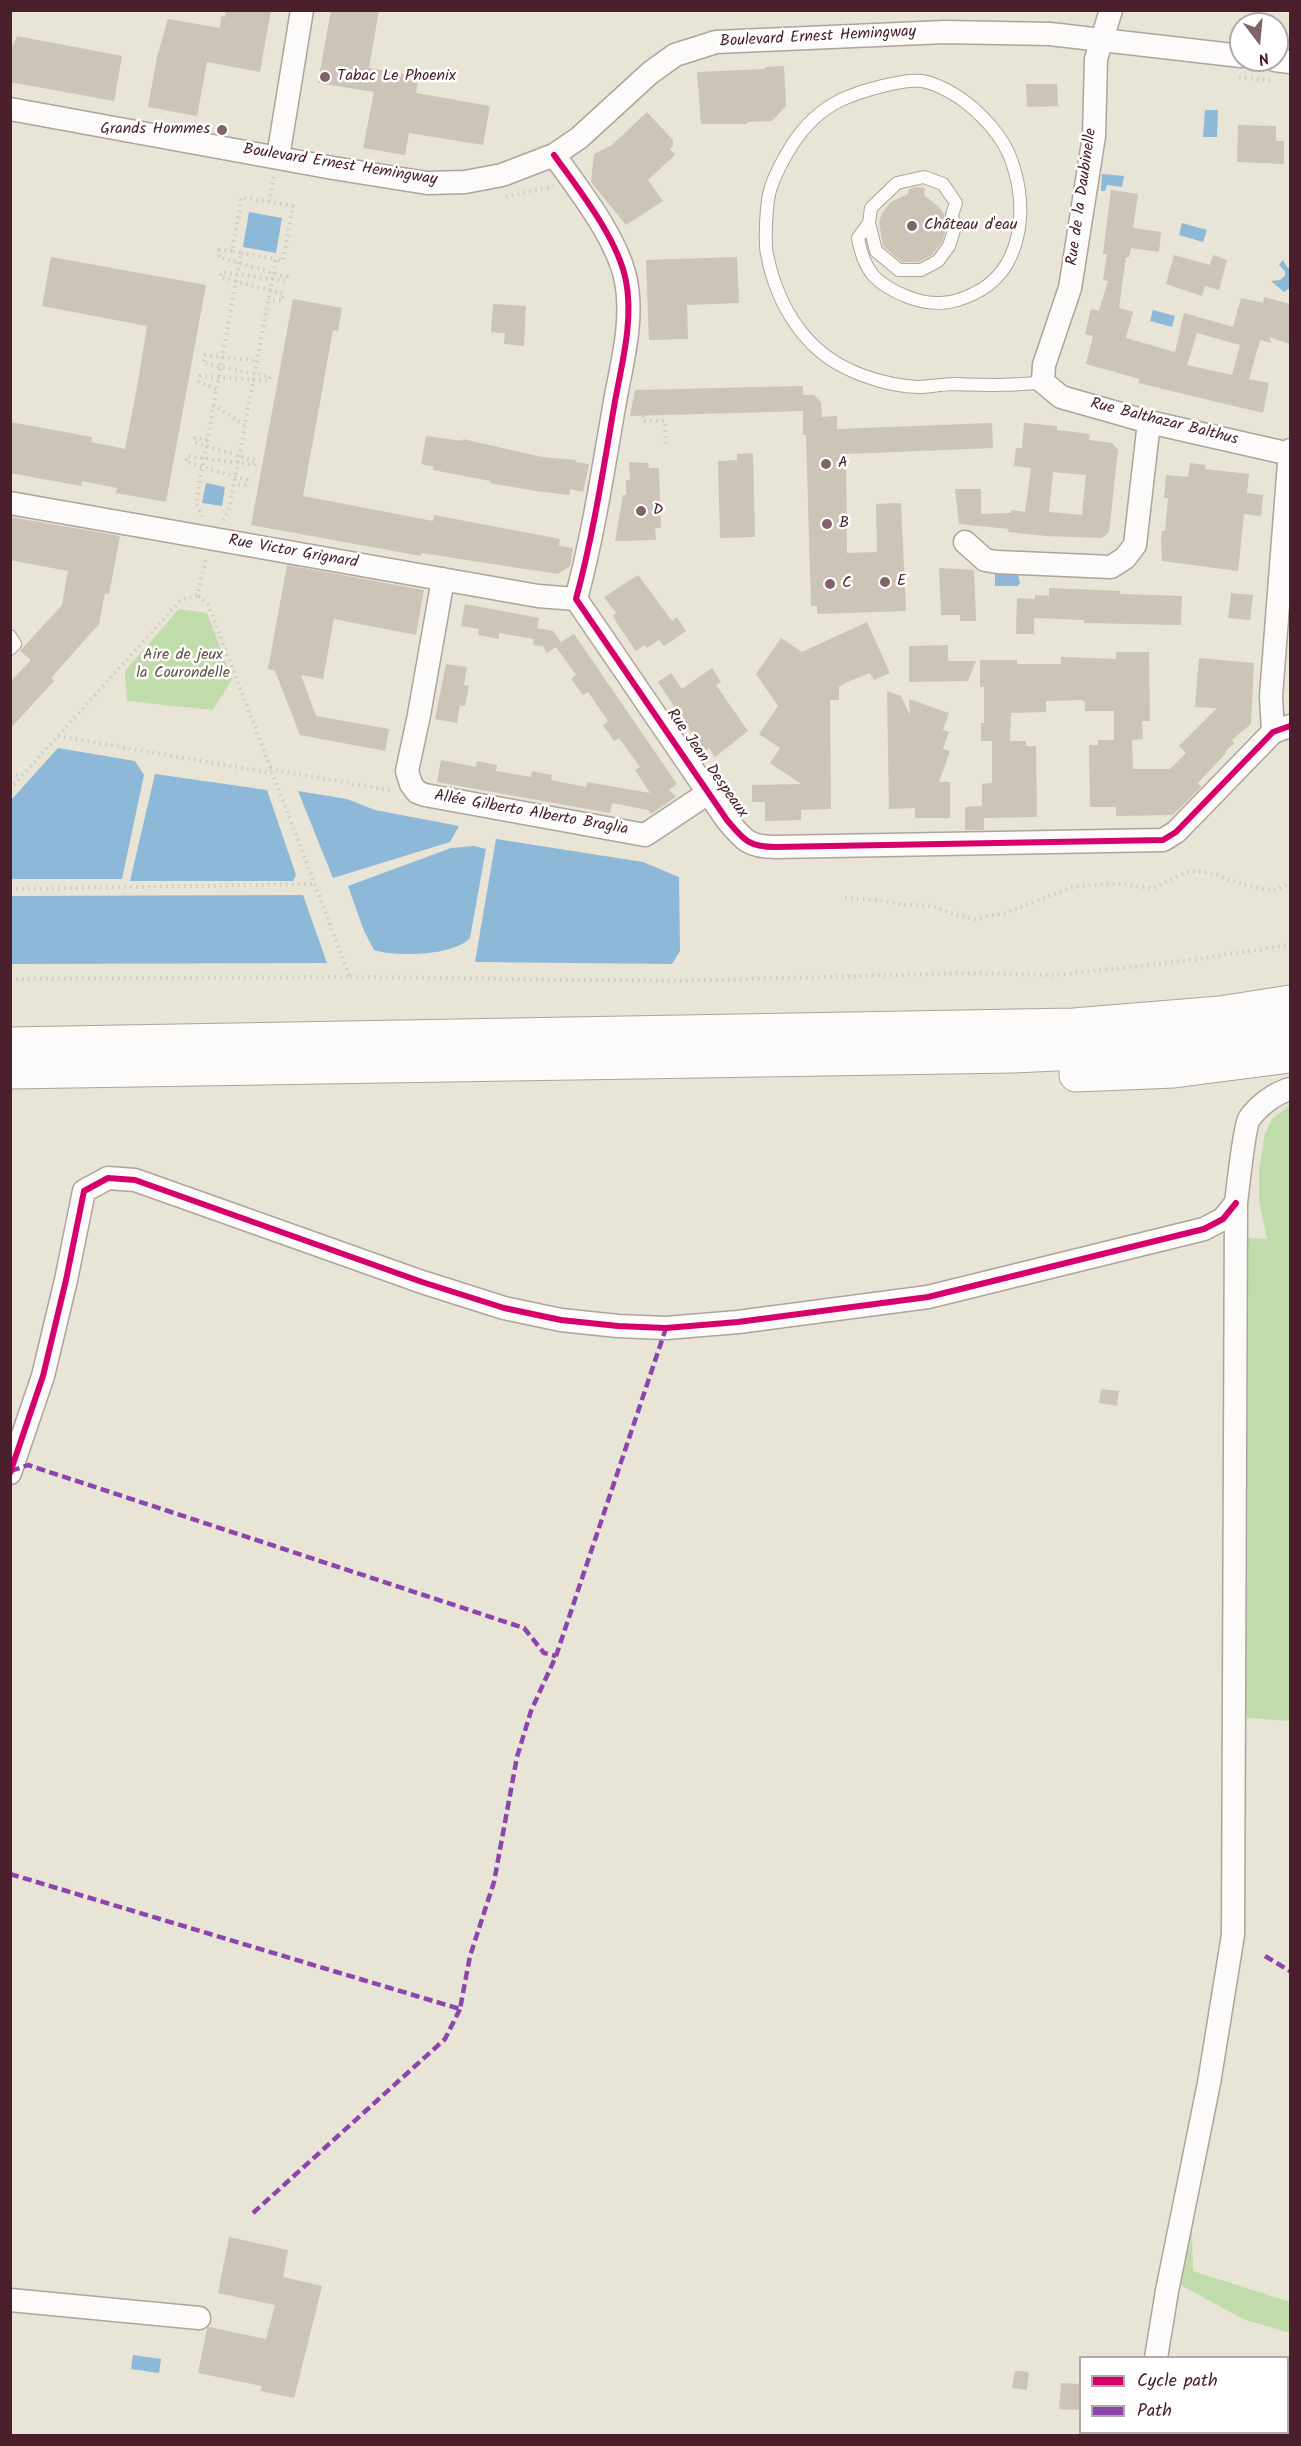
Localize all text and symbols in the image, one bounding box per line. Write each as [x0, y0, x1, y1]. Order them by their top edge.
north arrow [1229, 12, 1289, 72]
street label: Boulevard Ernest Hemingway [719, 23, 917, 53]
text: N [1255, 44, 1272, 71]
place label: Tabac Le Phoenix [337, 67, 456, 87]
marker: Tabac Le Phoenix [318, 70, 332, 84]
place label: Grands Hommes [100, 120, 210, 140]
marker: Grands Hommes [215, 123, 229, 137]
street label: Rue de la Daubinelle [1064, 127, 1102, 267]
street label: Boulevard Ernest Hemingway [242, 141, 438, 191]
place label: Château d'eau [924, 216, 1017, 236]
marker: Château d'eau [905, 219, 919, 233]
street label: Rue Balthazar Balthus [1088, 395, 1240, 451]
place label: A [838, 454, 848, 474]
marker: A [819, 457, 833, 471]
place label: D [653, 501, 663, 521]
marker: D [634, 504, 648, 518]
place label: B [839, 514, 849, 534]
marker: B [820, 517, 834, 531]
street label: Rue Victor Grignard [227, 532, 359, 574]
place label: E [897, 572, 906, 592]
place label: C [842, 574, 852, 594]
marker: E [878, 575, 892, 589]
marker: C [823, 577, 837, 591]
park label: Aire de jeux la Courondelle [136, 646, 230, 684]
street label: Rue Jean Despeaux [661, 706, 751, 822]
street label: Allée Gilberto Alberto Braglia [432, 787, 630, 841]
legend [1079, 2356, 1289, 2434]
text: Cycle path [1137, 2367, 1218, 2396]
text: Path [1137, 2397, 1172, 2426]

